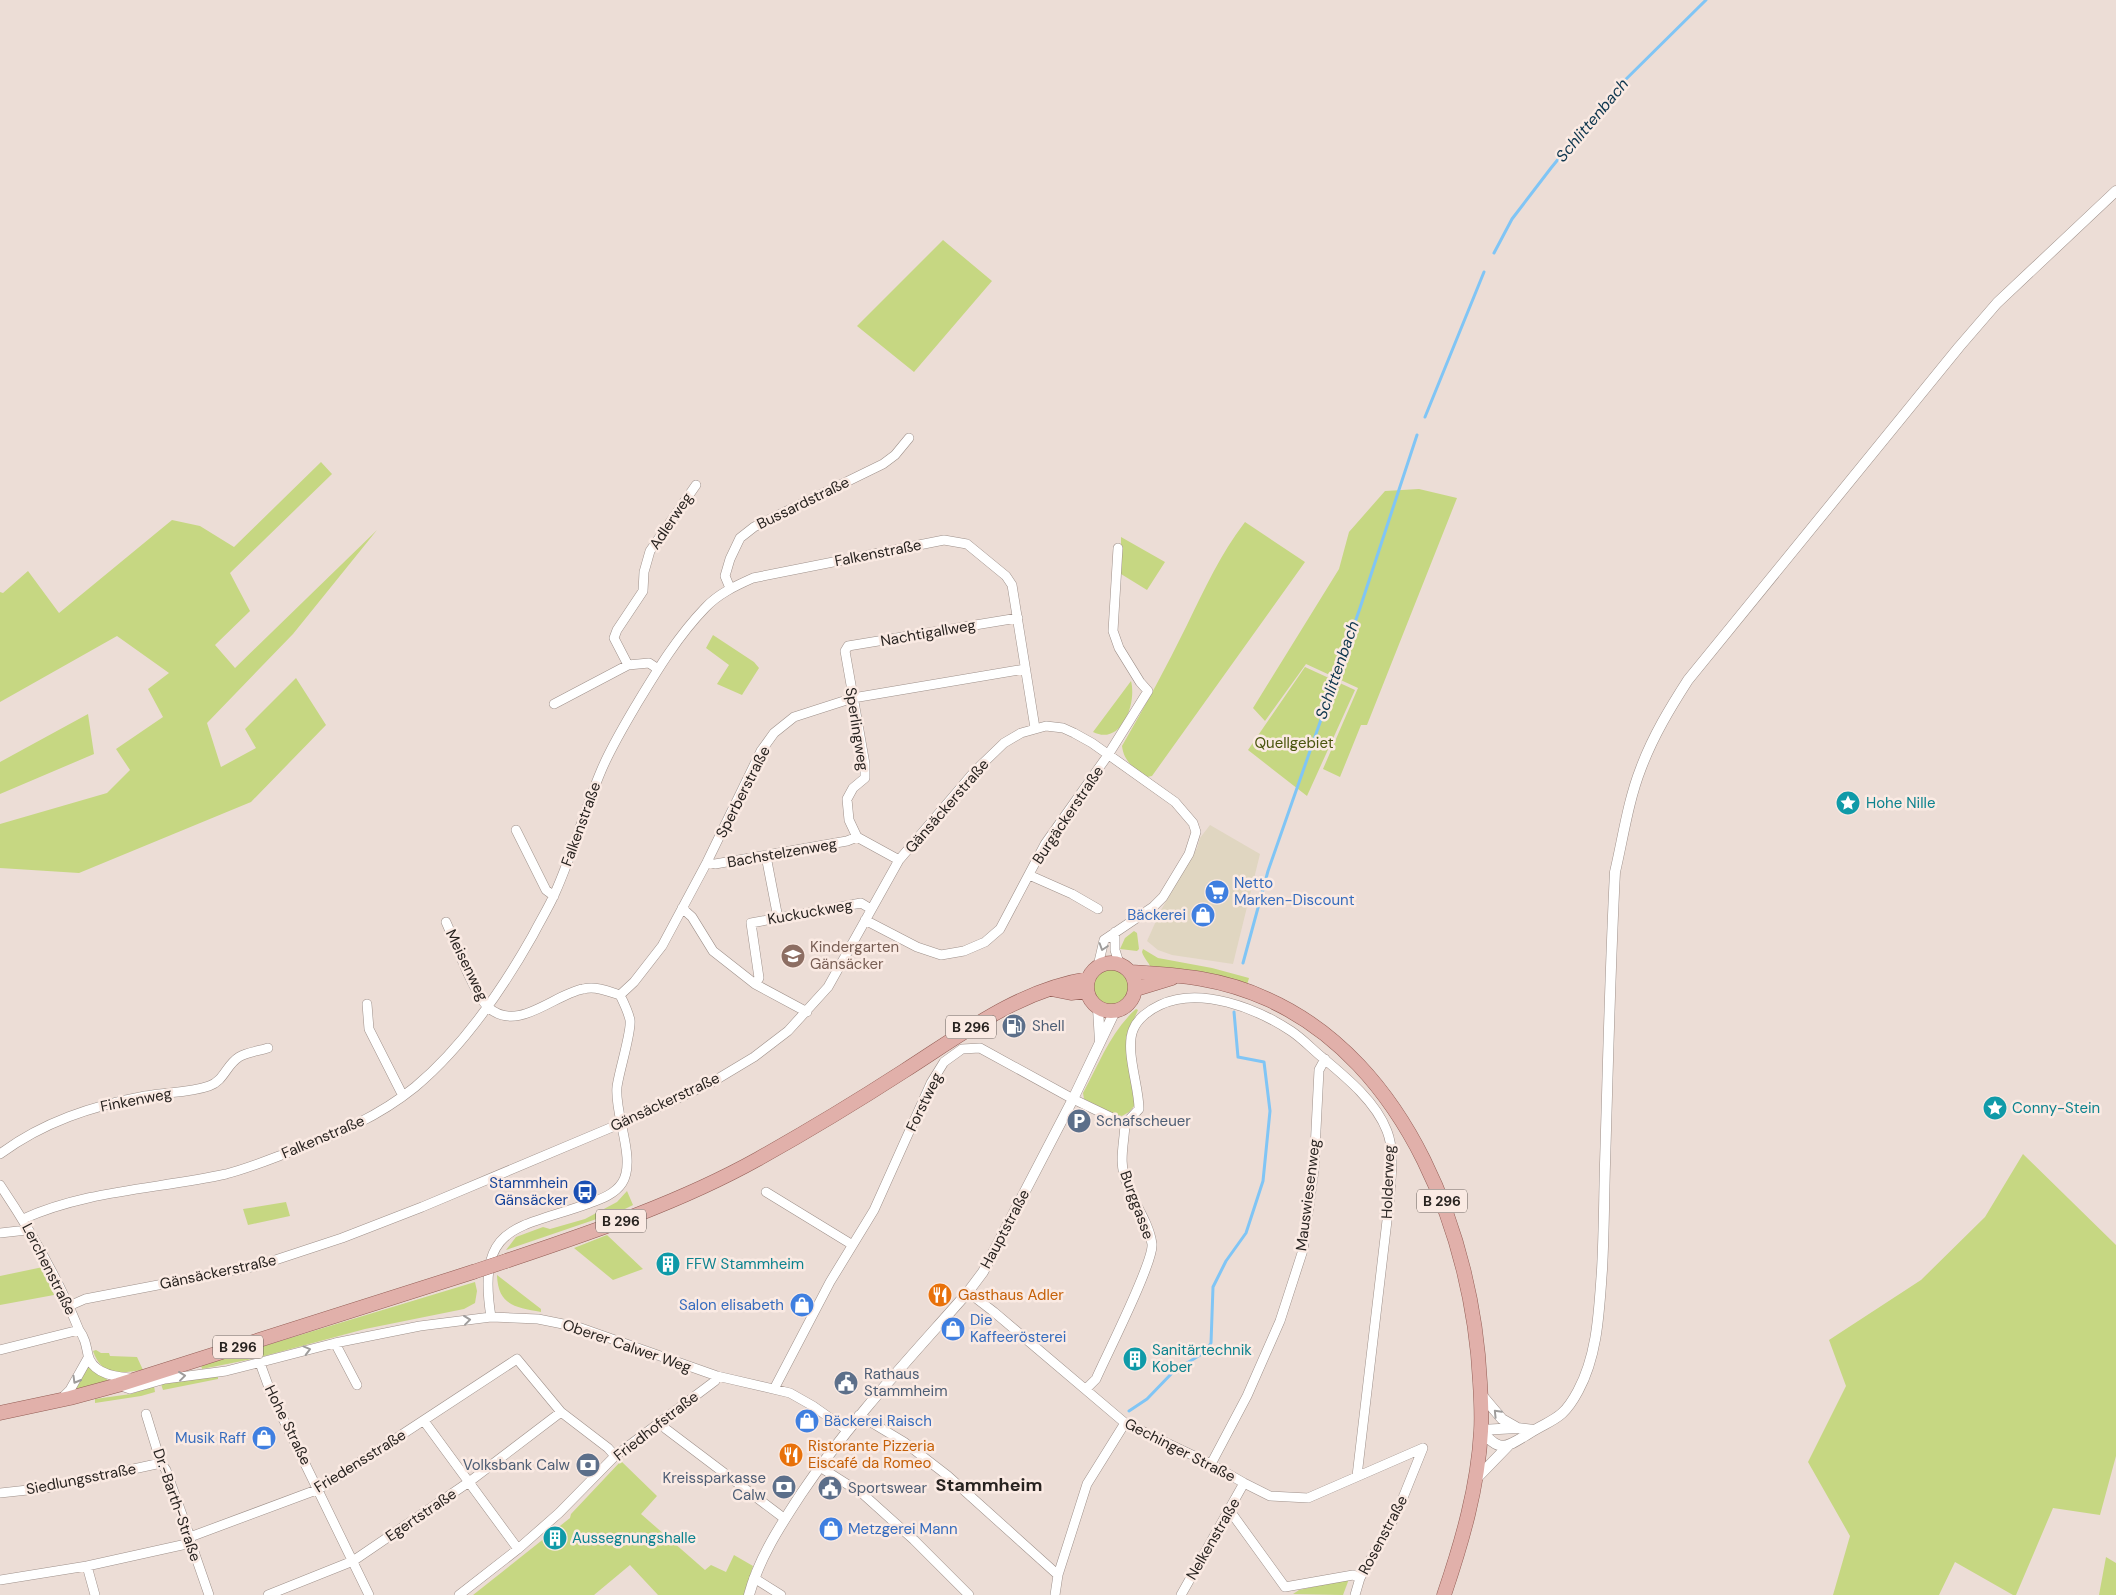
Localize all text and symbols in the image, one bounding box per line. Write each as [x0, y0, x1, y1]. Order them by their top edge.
water label: Schlittenbach [1551, 74, 1633, 166]
street label: Bussardstraße [753, 472, 853, 534]
street label: Adlerweg [645, 489, 697, 553]
street label: Falkenstraße [833, 535, 923, 571]
street label: Nachtigallweg [879, 615, 977, 651]
water label: Schlittenbach [1310, 618, 1364, 722]
street label: Sperlingweg [841, 686, 873, 772]
park label: Quellgebiet [1254, 733, 1334, 753]
street label: Sperberstraße [711, 743, 775, 841]
street label: Gänsäckerstraße [901, 755, 993, 857]
street label: Burgäckerstraße [1028, 762, 1108, 868]
street label: Falkenstraße [557, 779, 605, 869]
place icon: Hohe Nille [1835, 790, 1861, 816]
place label: Hohe Nille [1866, 793, 1935, 813]
street label: Bachstelzenweg [726, 834, 838, 872]
place label: Netto Marken-Discount [1234, 873, 1355, 910]
supermarket icon: Netto Marken-Discount [1204, 879, 1230, 905]
street label: Kuckuckweg [766, 895, 854, 929]
shop icon: Bäckerei [1190, 902, 1216, 928]
place label: Bäckerei [1127, 905, 1186, 925]
street label: Meisenweg [441, 926, 493, 1004]
place label: Kindergarten Gänsäcker [810, 937, 899, 974]
one-way arrow [1099, 942, 1109, 951]
school or university icon: Kindergarten Gänsäcker [780, 943, 806, 969]
fuel station icon: Shell [1001, 1013, 1027, 1039]
road number: B 296 [946, 1016, 996, 1038]
place label: Shell [1032, 1016, 1065, 1036]
street label: Gänsäckerstraße [607, 1068, 723, 1136]
street label: Forstweg [901, 1069, 947, 1135]
street label: Finkenweg [99, 1083, 173, 1117]
place icon: Conny-Stein [1982, 1095, 2008, 1121]
place label: Conny-Stein [2012, 1098, 2100, 1118]
parking icon: Schafscheuer [1066, 1108, 1092, 1134]
street label: Falkenstraße [279, 1111, 367, 1163]
place label: Schafscheuer [1096, 1111, 1191, 1131]
street label: Mauswiesenweg [1291, 1138, 1325, 1252]
street label: Holderweg [1377, 1145, 1399, 1219]
street label: Burggasse [1115, 1168, 1159, 1242]
place label: Stammhein Gänsäcker [489, 1173, 568, 1210]
bus stop icon: Stammhein Gänsäcker [572, 1179, 598, 1205]
street label: Hauptstraße [976, 1186, 1034, 1272]
road number: B 296 [1417, 1190, 1467, 1212]
road number: B 296 [596, 1210, 646, 1232]
street label: Lerchenstraße [17, 1220, 81, 1318]
street label: Gänsäckerstraße [158, 1250, 278, 1294]
building icon: FFW Stammheim [655, 1251, 681, 1277]
place label: FFW Stammheim [686, 1254, 804, 1274]
restaurant icon: Gasthaus Adler [927, 1282, 953, 1308]
place label: Gasthaus Adler [958, 1285, 1064, 1305]
shop icon: Salon elisabeth [789, 1292, 815, 1318]
place label: Salon elisabeth [679, 1295, 784, 1315]
place label: Die Kaffeerösterei [970, 1310, 1066, 1347]
one-way arrow [463, 1315, 471, 1326]
street label: Oberer Calwer Weg [560, 1315, 694, 1377]
shop icon: Die Kaffeerösterei [940, 1316, 966, 1342]
road number: B 296 [213, 1335, 263, 1358]
place label: Sanitärtechnik Kober [1152, 1340, 1252, 1377]
one-way arrow [303, 1346, 311, 1356]
building icon: Sanitärtechnik Kober [1122, 1346, 1148, 1372]
place label: Rathaus Stammheim [864, 1364, 948, 1401]
public building icon: Rathaus Stammheim [833, 1370, 859, 1396]
one-way arrow [178, 1371, 186, 1382]
one-way arrow [72, 1375, 82, 1384]
street label: Hohe Straße [260, 1382, 316, 1468]
street label: Friedhofstraße [609, 1387, 703, 1465]
shop icon: Bäckerei Raisch [794, 1408, 820, 1434]
one-way arrow [1494, 1410, 1503, 1419]
place label: Bäckerei Raisch [824, 1411, 932, 1431]
street label: Gechinger Straße [1121, 1413, 1239, 1487]
shop icon: Musik Raff [251, 1425, 277, 1451]
street label: Friedensstraße [310, 1425, 410, 1497]
place label: Musik Raff [175, 1428, 246, 1448]
place label: Ristorante Pizzeria Eiscafé da Romeo [808, 1436, 935, 1473]
restaurant icon: Ristorante Pizzeria Eiscafé da Romeo [778, 1442, 804, 1468]
street label: Dr.-Barth-Straße [148, 1446, 206, 1564]
bank icon: Volksbank Calw [575, 1452, 601, 1478]
place label: Volksbank Calw [463, 1455, 571, 1475]
street label: Siedlungsstraße [24, 1459, 138, 1499]
place label: Kreissparkasse Calw [662, 1468, 767, 1505]
district label: Stammheim [936, 1473, 1042, 1497]
bank icon: Kreissparkasse Calw [771, 1474, 797, 1500]
public building icon: Sportswear [817, 1475, 843, 1501]
place label: Sportswear [848, 1478, 928, 1498]
street label: Egertstraße [382, 1484, 460, 1546]
street label: Rosenstraße [1354, 1492, 1412, 1578]
street label: Nelkenstraße [1181, 1494, 1245, 1584]
shop icon: Metzgerei Mann [818, 1516, 844, 1542]
place label: Metzgerei Mann [848, 1519, 958, 1539]
building icon: Aussegnungshalle [542, 1525, 568, 1551]
place label: Aussegnungshalle [572, 1528, 696, 1548]

